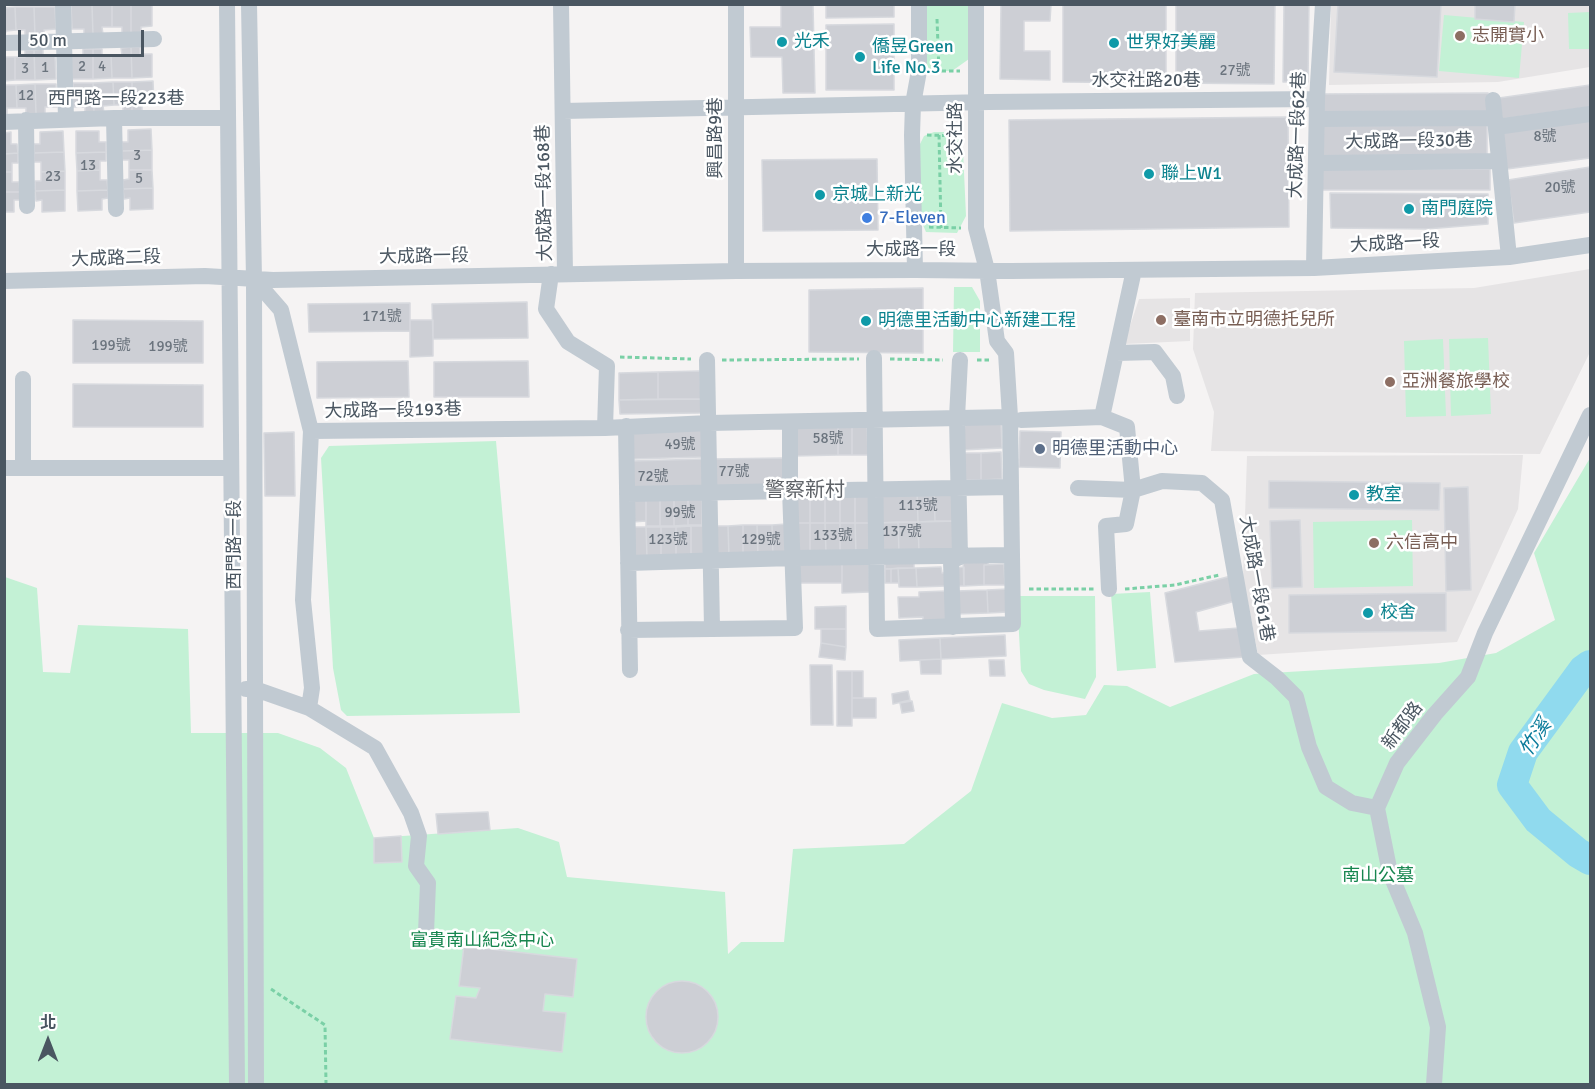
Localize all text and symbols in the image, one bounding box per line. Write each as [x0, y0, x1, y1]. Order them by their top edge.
scale bar [21, 18, 147, 56]
place label: 志開實小 [1472, 25, 1544, 47]
text: 50 m [29, 29, 67, 51]
marker: 志開實小 [1453, 29, 1467, 43]
place label: 光禾 [794, 31, 830, 53]
place label: 世界好美麗 [1126, 32, 1216, 54]
marker: 光禾 [775, 35, 789, 49]
place label: 僑昱Green Life No.3 [872, 36, 954, 78]
marker: 世界好美麗 [1107, 36, 1121, 50]
marker: 僑昱Green Life No.3 [853, 50, 867, 64]
house number: 2 [78, 58, 86, 76]
house number: 4 [98, 58, 106, 76]
house number: 1 [41, 59, 49, 77]
house number: 3 [21, 60, 29, 78]
house number: 27號 [1219, 62, 1251, 80]
street label: 水交社路20巷 [1091, 70, 1201, 92]
street label: 大成路一段62巷 [1285, 71, 1311, 199]
house number: 12 [18, 87, 34, 105]
street label: 西門路一段223巷 [47, 88, 185, 110]
street label: 興昌路9巷 [705, 97, 727, 179]
street label: 水交社路 [945, 102, 967, 174]
street label: 大成路一段168巷 [533, 124, 557, 262]
house number: 8號 [1533, 128, 1557, 146]
street label: 大成路一段30巷 [1345, 130, 1473, 154]
house number: 3 [133, 147, 141, 165]
house number: 13 [80, 157, 96, 175]
place label: 聯上W1 [1161, 163, 1222, 185]
marker: 聯上W1 [1142, 167, 1156, 181]
house number: 23 [45, 168, 61, 186]
house number: 5 [135, 170, 143, 188]
house number: 20號 [1544, 179, 1576, 197]
place label: 京城上新光 [832, 184, 922, 206]
marker: 京城上新光 [813, 188, 827, 202]
place label: 南門庭院 [1421, 198, 1493, 220]
marker: 南門庭院 [1402, 202, 1416, 216]
place label: 7-Eleven [879, 207, 946, 229]
marker: 7-Eleven [860, 211, 874, 225]
street label: 大成路一段 [1349, 231, 1441, 257]
street label: 大成路一段 [866, 239, 956, 261]
street label: 大成路一段 [379, 245, 469, 269]
street label: 大成路二段 [71, 247, 161, 271]
house number: 171號 [362, 308, 402, 326]
place label: 臺南市立明德托兒所 [1173, 309, 1335, 331]
place label: 明德里活動中心新建工程 [878, 310, 1076, 332]
marker: 臺南市立明德托兒所 [1154, 313, 1168, 327]
marker: 明德里活動中心新建工程 [859, 314, 873, 328]
house number: 199號 [91, 337, 131, 355]
house number: 199號 [148, 338, 188, 356]
place label: 亞洲餐旅學校 [1402, 371, 1510, 393]
marker: 亞洲餐旅學校 [1383, 375, 1397, 389]
street label: 大成路一段193巷 [324, 399, 462, 423]
house number: 58號 [812, 430, 844, 448]
house number: 49號 [664, 436, 696, 454]
place label: 明德里活動中心 [1052, 438, 1178, 460]
marker: 明德里活動中心 [1033, 442, 1047, 456]
house number: 77號 [718, 463, 750, 481]
house number: 72號 [637, 468, 669, 486]
district label: 警察新村 [765, 479, 845, 503]
place label: 教室 [1366, 484, 1402, 506]
marker: 教室 [1347, 488, 1361, 502]
house number: 113號 [898, 497, 938, 515]
street label: 西門路一段 [224, 500, 246, 590]
house number: 99號 [664, 504, 696, 522]
street label: 大成路一段61巷 [1234, 514, 1278, 644]
house number: 137號 [882, 523, 922, 541]
house number: 133號 [813, 527, 853, 545]
house number: 123號 [648, 531, 688, 549]
house number: 129號 [741, 531, 781, 549]
place label: 六信高中 [1386, 532, 1458, 554]
marker: 六信高中 [1367, 536, 1381, 550]
place label: 校舍 [1380, 602, 1416, 624]
marker: 校舍 [1361, 606, 1375, 620]
street label: 新都路 [1378, 698, 1428, 754]
water label: 竹溪 [1515, 715, 1557, 761]
park label: 南山公墓 [1342, 865, 1414, 887]
park label: 富貴南山紀念中心 [410, 930, 554, 952]
north arrow [18, 1011, 78, 1071]
text: 北 [40, 1013, 56, 1033]

